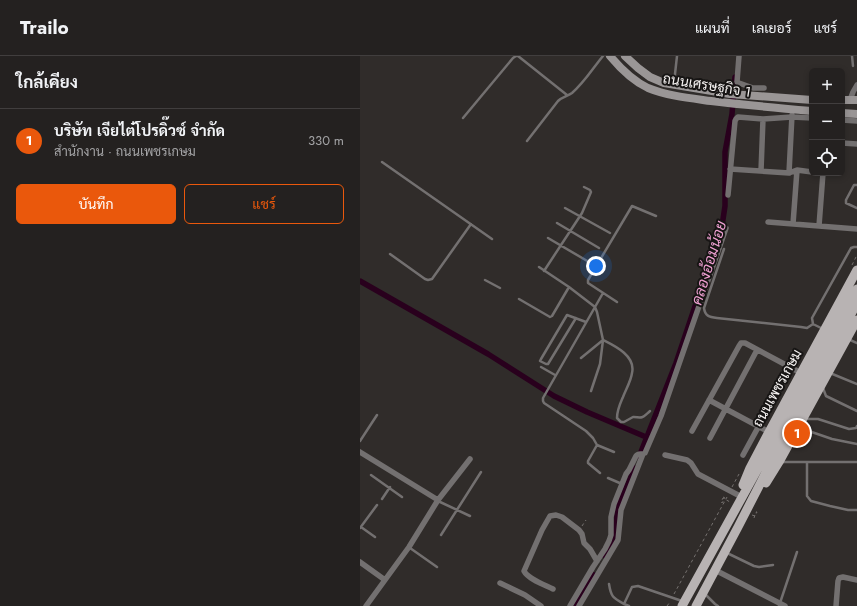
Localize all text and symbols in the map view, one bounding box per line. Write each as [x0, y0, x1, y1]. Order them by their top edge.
text: Trailo [20, 14, 69, 41]
text: แผนที่ [695, 18, 730, 38]
text: เลเยอร์ [752, 18, 792, 38]
text: แชร์ [814, 18, 837, 38]
street label: ถนนเศรษฐกิจ 1 [662, 68, 752, 102]
map controls [809, 68, 845, 176]
button: + [809, 68, 845, 104]
text: ใกล้เคียง [16, 70, 78, 94]
button: − [809, 104, 845, 140]
text: บริษัท เจียไต๋โปรดิ๊วซ์ จำกัด [54, 120, 225, 142]
text: 1 [26, 131, 32, 150]
text: 330 m [308, 131, 344, 150]
button: locate [809, 140, 845, 176]
text: สำนักงาน · ถนนเพชรเกษม [54, 142, 196, 161]
button: บันทึก [16, 184, 176, 224]
button: แชร์ [184, 184, 344, 224]
water label: คลองอ้อมน้อย [686, 218, 732, 308]
your location [586, 256, 606, 276]
street label: ถนนเพชรเกษม [747, 345, 807, 431]
pin: 1 [784, 418, 810, 448]

